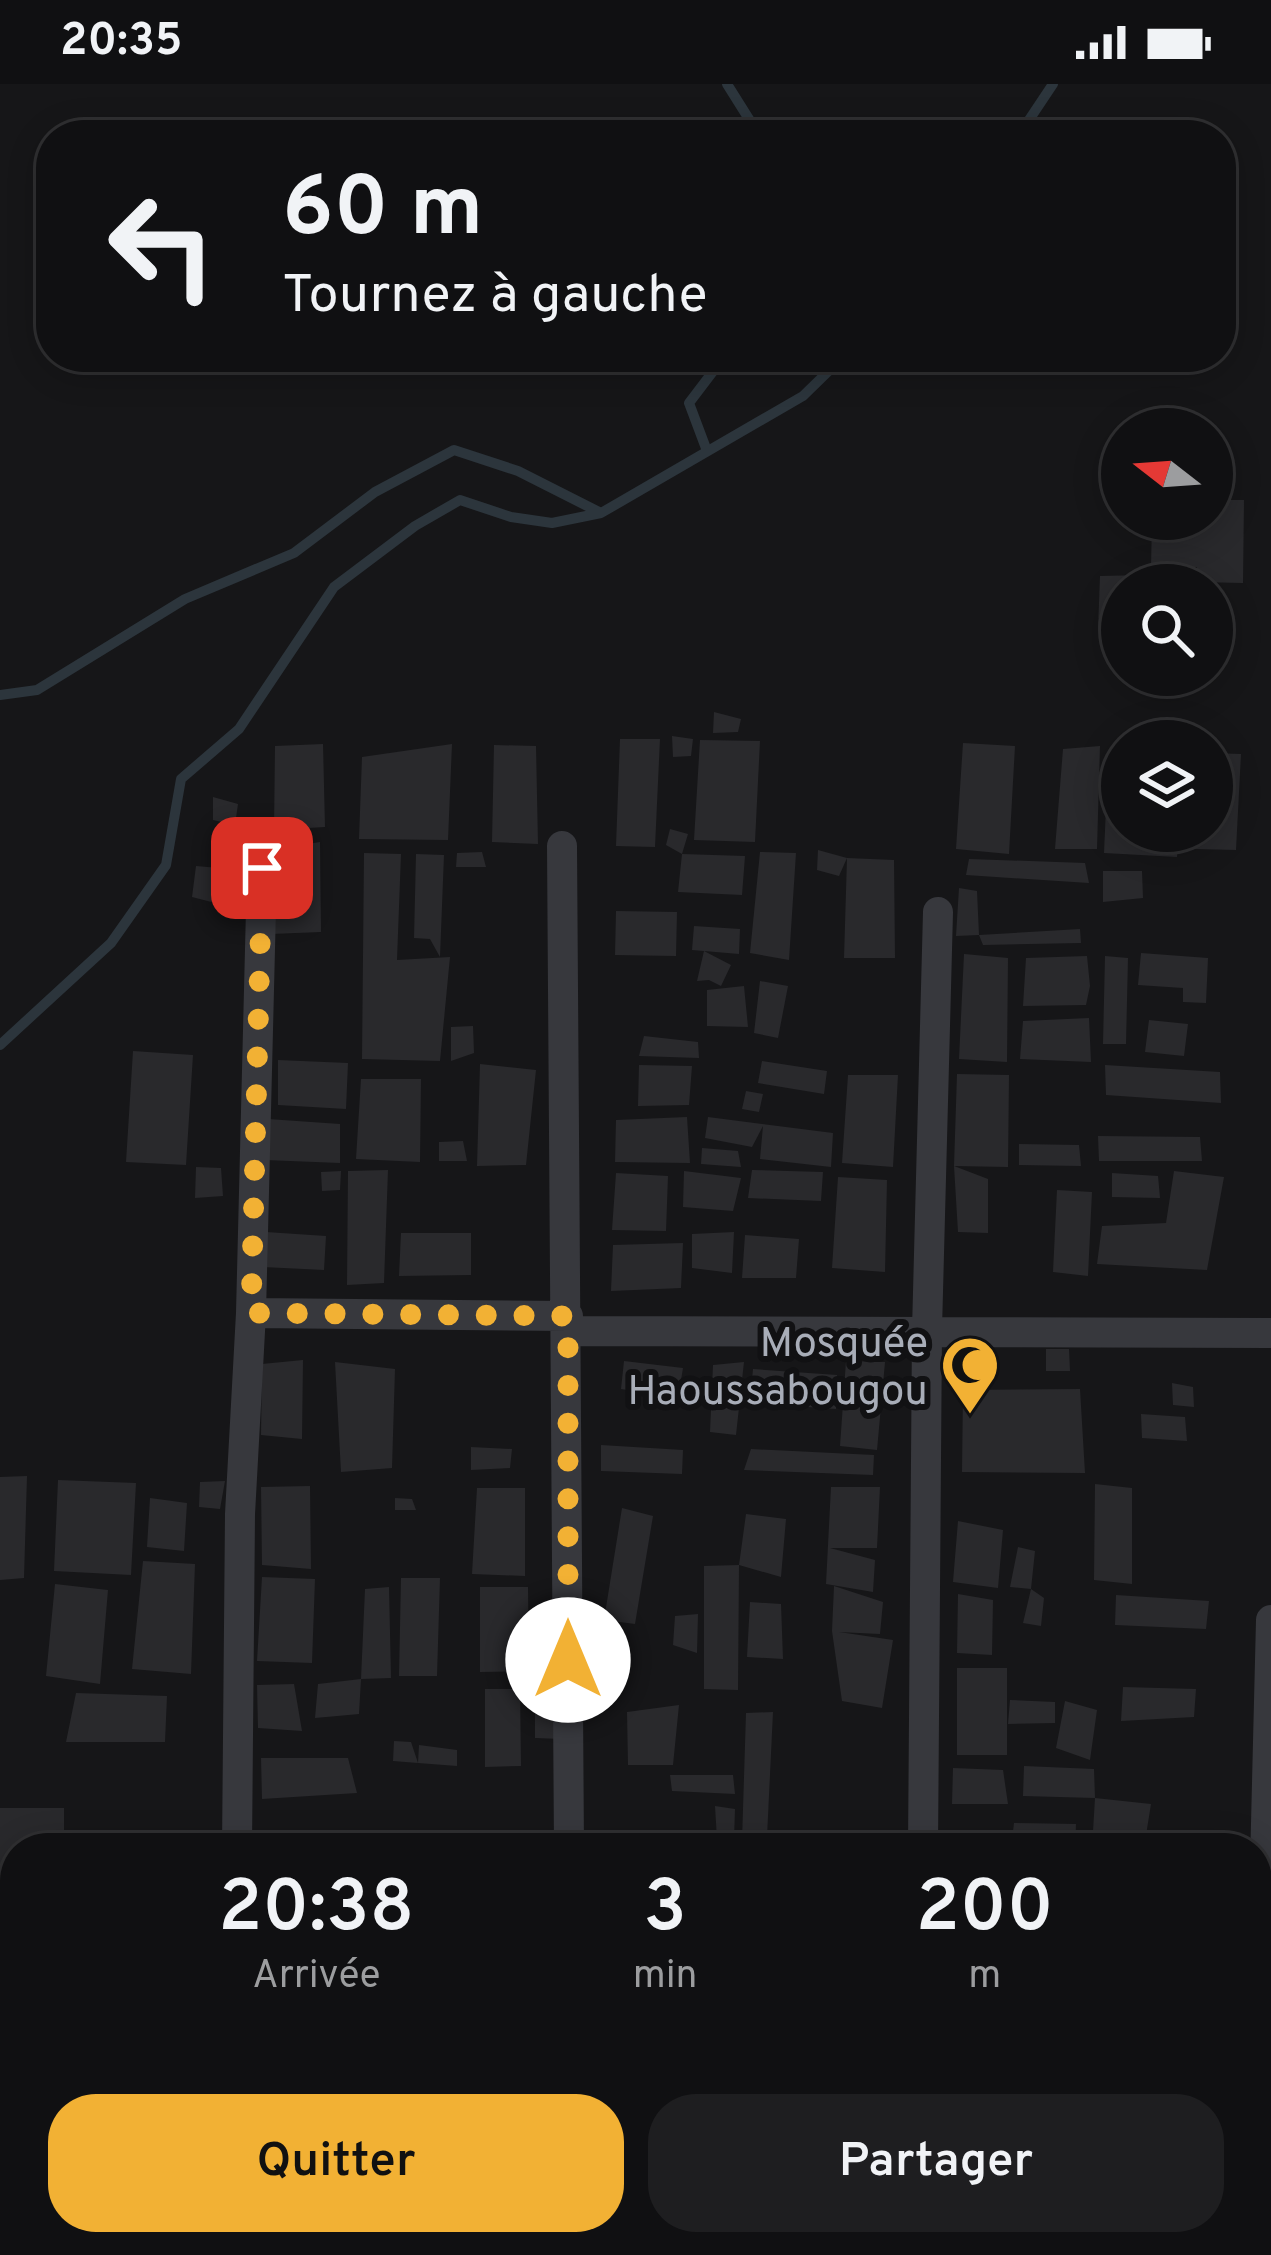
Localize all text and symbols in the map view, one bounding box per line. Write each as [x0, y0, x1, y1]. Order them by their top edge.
text: 20:35 [60, 14, 183, 71]
text: 60 m [282, 159, 483, 265]
icon: left [84, 168, 240, 324]
text: Tournez à gauche [282, 263, 708, 332]
north arrow [1101, 408, 1233, 540]
map controls [1101, 408, 1233, 852]
button: search [1101, 564, 1233, 696]
button: layers [1101, 720, 1233, 852]
pin [211, 817, 313, 919]
icon: arrive [229, 835, 295, 901]
place label: Mosquée Haoussabougou [627, 1319, 928, 1420]
mosque icon: Mosquée Haoussabougou [939, 1334, 1001, 1416]
position arrow [505, 1597, 631, 1723]
text: 20:38 [218, 1865, 414, 1957]
text: 3 [643, 1865, 687, 1957]
text: 200 [916, 1865, 1054, 1957]
text: Arrivée [252, 1953, 380, 2002]
text: min [633, 1953, 698, 2002]
text: m [968, 1953, 1001, 2002]
button: Quitter [48, 2094, 624, 2232]
button: Partager [648, 2094, 1224, 2232]

